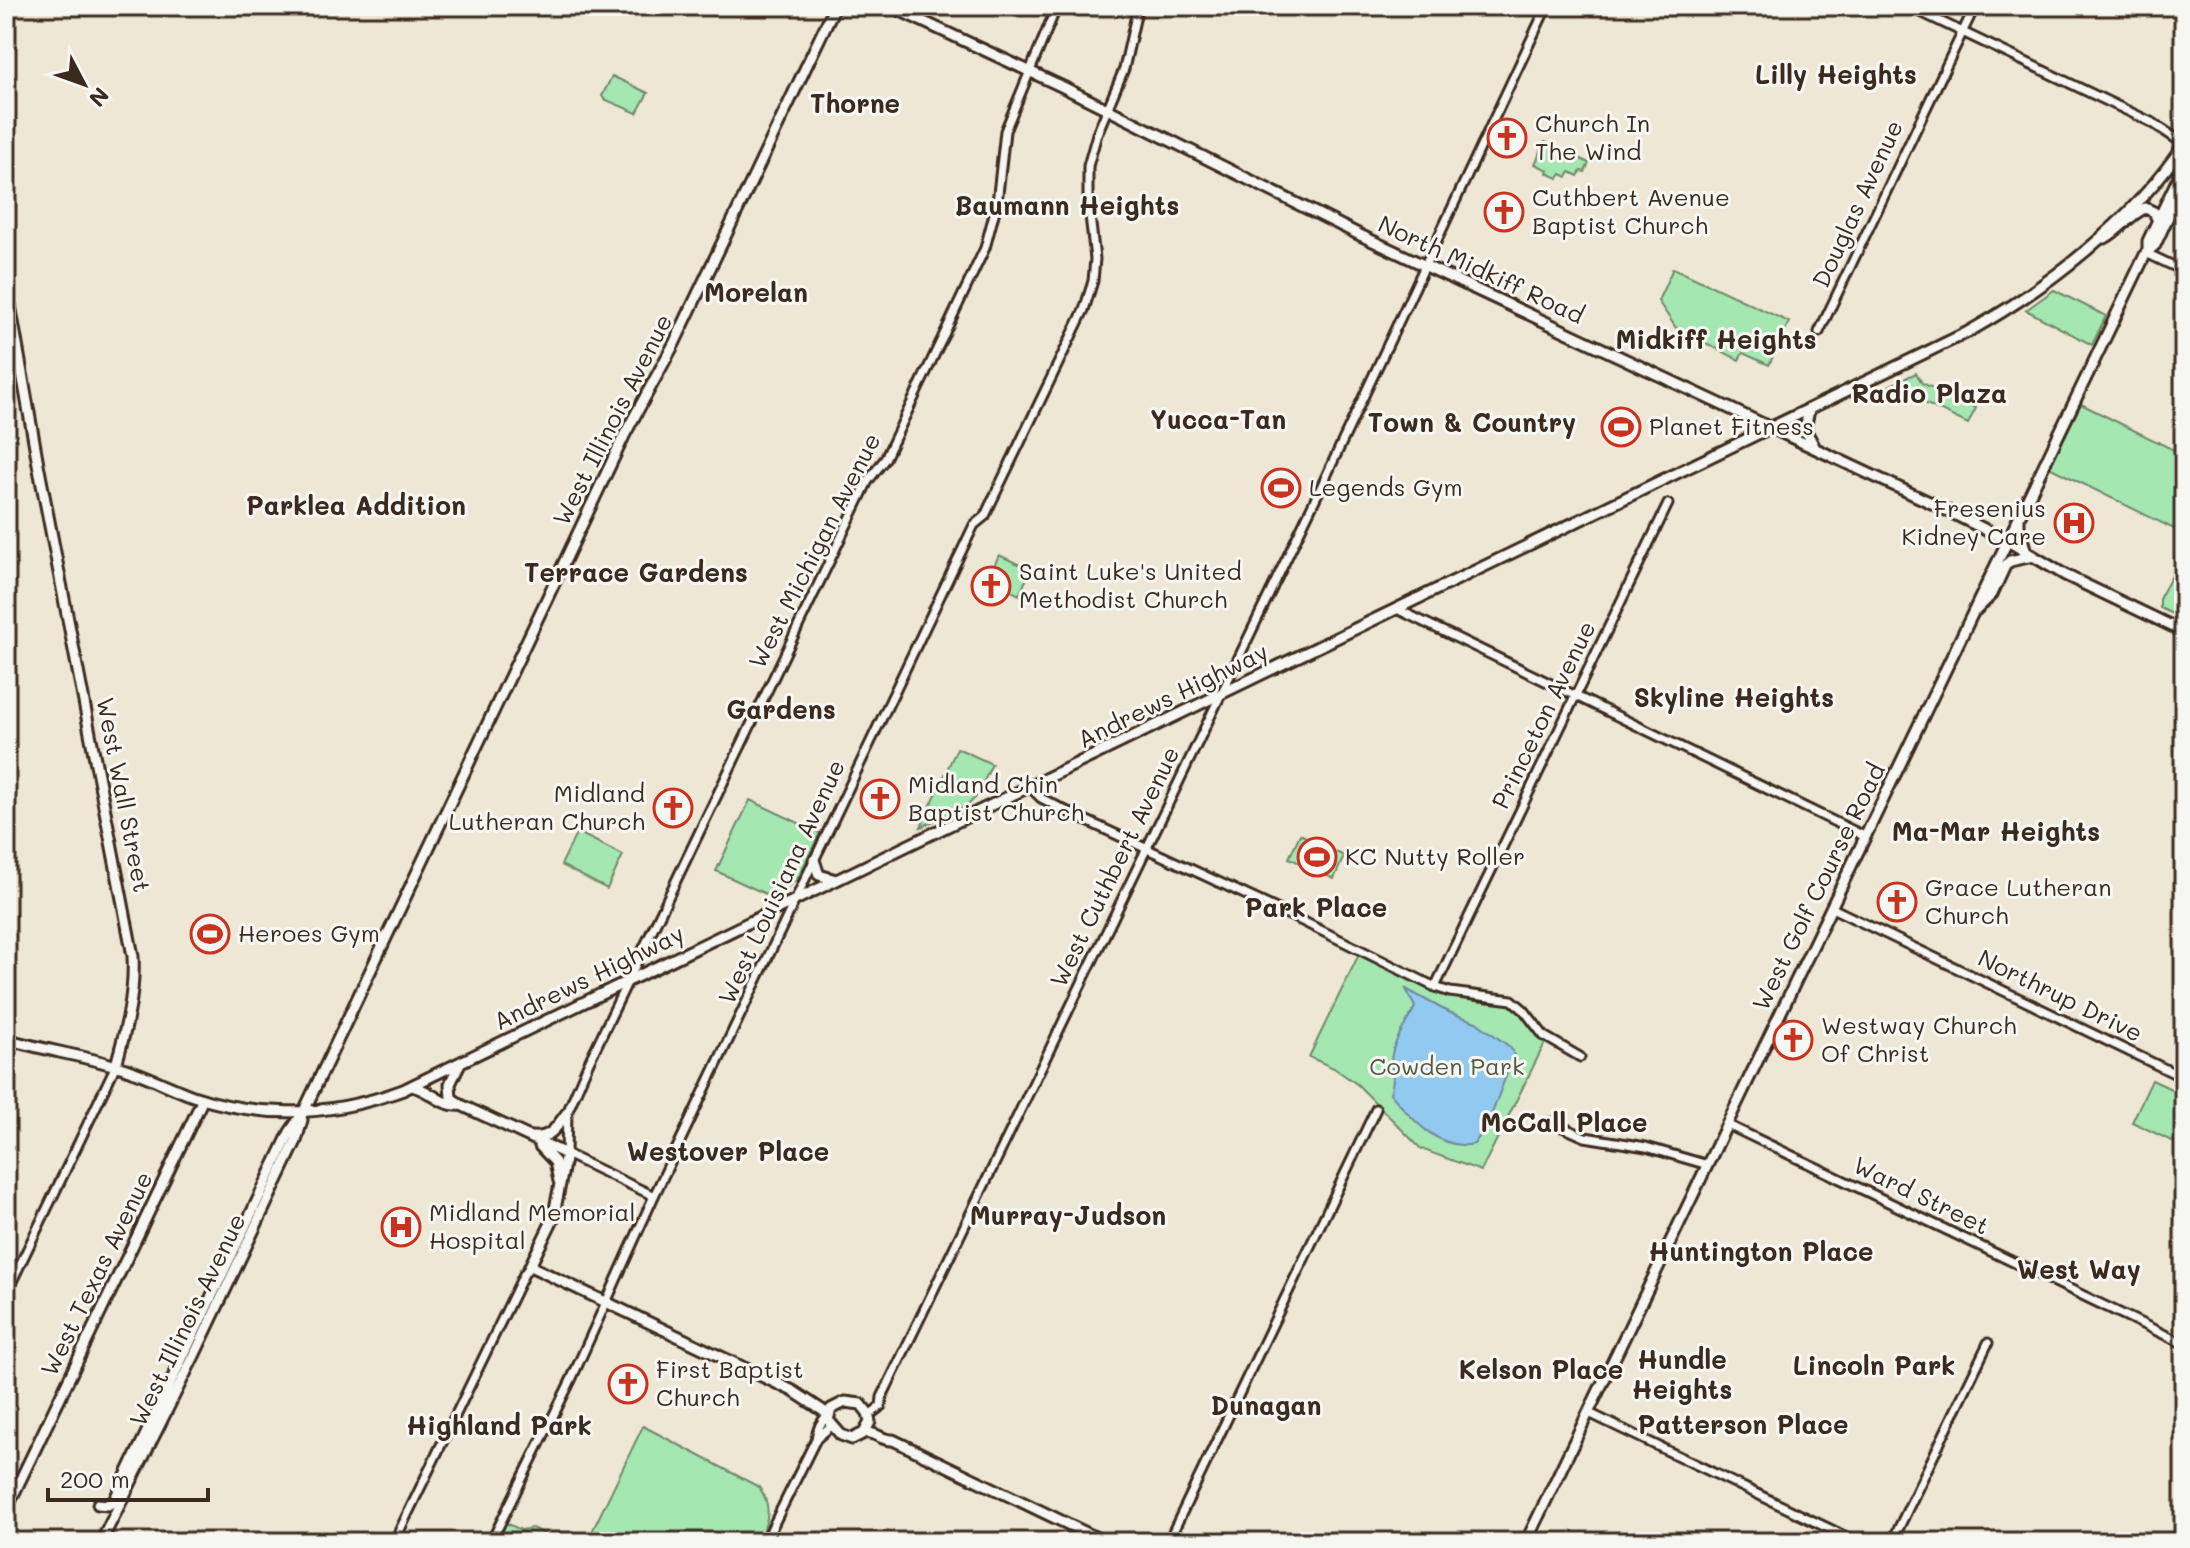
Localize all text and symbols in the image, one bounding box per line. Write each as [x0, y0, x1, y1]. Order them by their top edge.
north arrow [44, 44, 124, 124]
district label: Lilly Heights [1755, 57, 1917, 91]
text: N [83, 82, 116, 113]
district label: Thorne [810, 86, 900, 120]
place label: Church In The Wind [1535, 107, 1650, 166]
street label: Douglas Avenue [1804, 115, 1909, 292]
church icon: Church In The Wind [1486, 117, 1528, 159]
place label: Cuthbert Avenue Baptist Church [1532, 181, 1730, 240]
district label: Baumann Heights [955, 188, 1179, 222]
church icon: Cuthbert Avenue Baptist Church [1483, 191, 1525, 233]
street label: North Midkiff Road [1374, 207, 1590, 330]
district label: Morelan [704, 275, 808, 309]
street label: West Illinois Avenue [545, 308, 678, 530]
district label: Midkiff Heights [1615, 322, 1817, 356]
district label: Radio Plaza [1851, 376, 2007, 410]
district label: Yucca-Tan [1150, 402, 1286, 436]
district label: Town & Country [1368, 405, 1576, 439]
sports icon: Planet Fitness [1600, 406, 1642, 448]
place label: Planet Fitness [1649, 410, 1814, 441]
street label: West Michigan Avenue [741, 427, 887, 673]
sports icon: Legends Gym [1260, 467, 1302, 509]
place label: Legends Gym [1309, 471, 1463, 502]
district label: Parklea Addition [246, 488, 466, 522]
place label: Fresenius Kidney Care [1902, 492, 2046, 551]
hospital icon: Fresenius Kidney Care [2053, 502, 2095, 544]
district label: Terrace Gardens [524, 555, 748, 589]
place label: Saint Luke's United Methodist Church [1019, 555, 1242, 614]
church icon: Saint Luke's United Methodist Church [970, 565, 1012, 607]
street label: Princeton Avenue [1484, 615, 1602, 813]
street label: Andrews Highway [1072, 635, 1273, 754]
district label: Skyline Heights [1634, 680, 1834, 714]
district label: Gardens [726, 692, 836, 726]
street label: West Wall Street [90, 695, 159, 895]
street label: West Cuthbert Avenue [1042, 741, 1185, 992]
street label: West Louisiana Avenue [710, 754, 851, 1008]
street label: West Golf Course Road [1744, 758, 1891, 1015]
place label: Midland Chin Baptist Church [908, 768, 1084, 827]
place label: Midland Lutheran Church [449, 777, 645, 836]
church icon: Midland Chin Baptist Church [859, 778, 901, 820]
church icon: Midland Lutheran Church [652, 787, 694, 829]
district label: Ma-Mar Heights [1892, 814, 2100, 848]
sports icon: KC Nutty Roller [1296, 836, 1338, 878]
place label: KC Nutty Roller [1345, 840, 1525, 871]
place label: Grace Lutheran Church [1925, 871, 2111, 930]
church icon: Grace Lutheran Church [1876, 881, 1918, 923]
district label: Park Place [1245, 890, 1387, 924]
sports icon: Heroes Gym [189, 913, 231, 955]
place label: Heroes Gym [238, 917, 380, 948]
street label: Andrews Highway [488, 917, 689, 1036]
street label: Northrup Drive [1973, 941, 2148, 1048]
place label: Westway Church Of Christ [1821, 1009, 2016, 1068]
church icon: Westway Church Of Christ [1772, 1019, 1814, 1061]
park label: Cowden Park [1369, 1050, 1525, 1081]
district label: McCall Place [1480, 1105, 1648, 1139]
district label: Westover Place [627, 1134, 829, 1168]
street label: Ward Street [1849, 1148, 1995, 1241]
street label: West Texas Avenue [33, 1166, 159, 1381]
place label: Midland Memorial Hospital [429, 1196, 636, 1255]
district label: Murray-Judson [970, 1198, 1166, 1232]
hospital icon: Midland Memorial Hospital [380, 1206, 422, 1248]
street label: West Illinois Avenue [122, 1208, 252, 1431]
district label: Huntington Place [1649, 1234, 1873, 1268]
district label: West Way [2017, 1252, 2141, 1286]
district label: Hundle Heights [1632, 1342, 1732, 1406]
district label: Lincoln Park [1793, 1348, 1955, 1382]
district label: Kelson Place [1459, 1352, 1623, 1386]
place label: First Baptist Church [656, 1353, 804, 1412]
church icon: First Baptist Church [607, 1363, 649, 1405]
district label: Dunagan [1211, 1388, 1321, 1422]
district label: Patterson Place [1638, 1407, 1848, 1441]
district label: Highland Park [406, 1408, 592, 1442]
scale bar [48, 1452, 208, 1502]
text: 200 m [60, 1463, 130, 1494]

